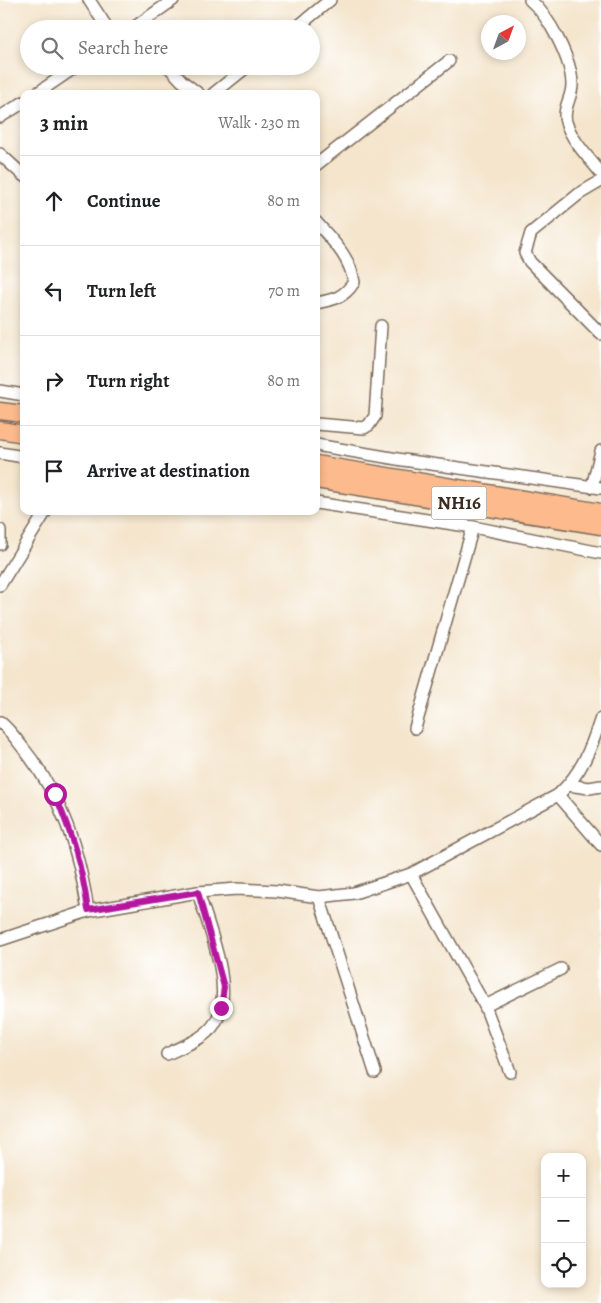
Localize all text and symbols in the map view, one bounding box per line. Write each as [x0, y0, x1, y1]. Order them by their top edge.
north arrow [481, 15, 526, 60]
search box [20, 20, 320, 75]
icon: search [38, 34, 66, 62]
text: Search here [78, 35, 168, 61]
text: 3 min [40, 109, 88, 137]
text: Walk · 230 m [218, 112, 300, 134]
icon: ahead [40, 187, 68, 215]
text: Continue [87, 188, 161, 214]
text: 80 m [267, 190, 300, 212]
icon: left [40, 277, 68, 305]
text: Turn left [87, 278, 156, 304]
text: 70 m [268, 280, 300, 302]
icon: right [40, 367, 68, 395]
text: Turn right [87, 368, 169, 394]
text: 80 m [267, 370, 300, 392]
icon: arrive [40, 457, 68, 485]
text: Arrive at destination [87, 458, 250, 484]
road number: NH16 [432, 486, 486, 520]
route start [44, 783, 67, 806]
route end [210, 997, 233, 1020]
map controls [541, 1153, 586, 1288]
button: + [541, 1153, 586, 1198]
button: − [541, 1198, 586, 1243]
button: locate [541, 1243, 586, 1288]

